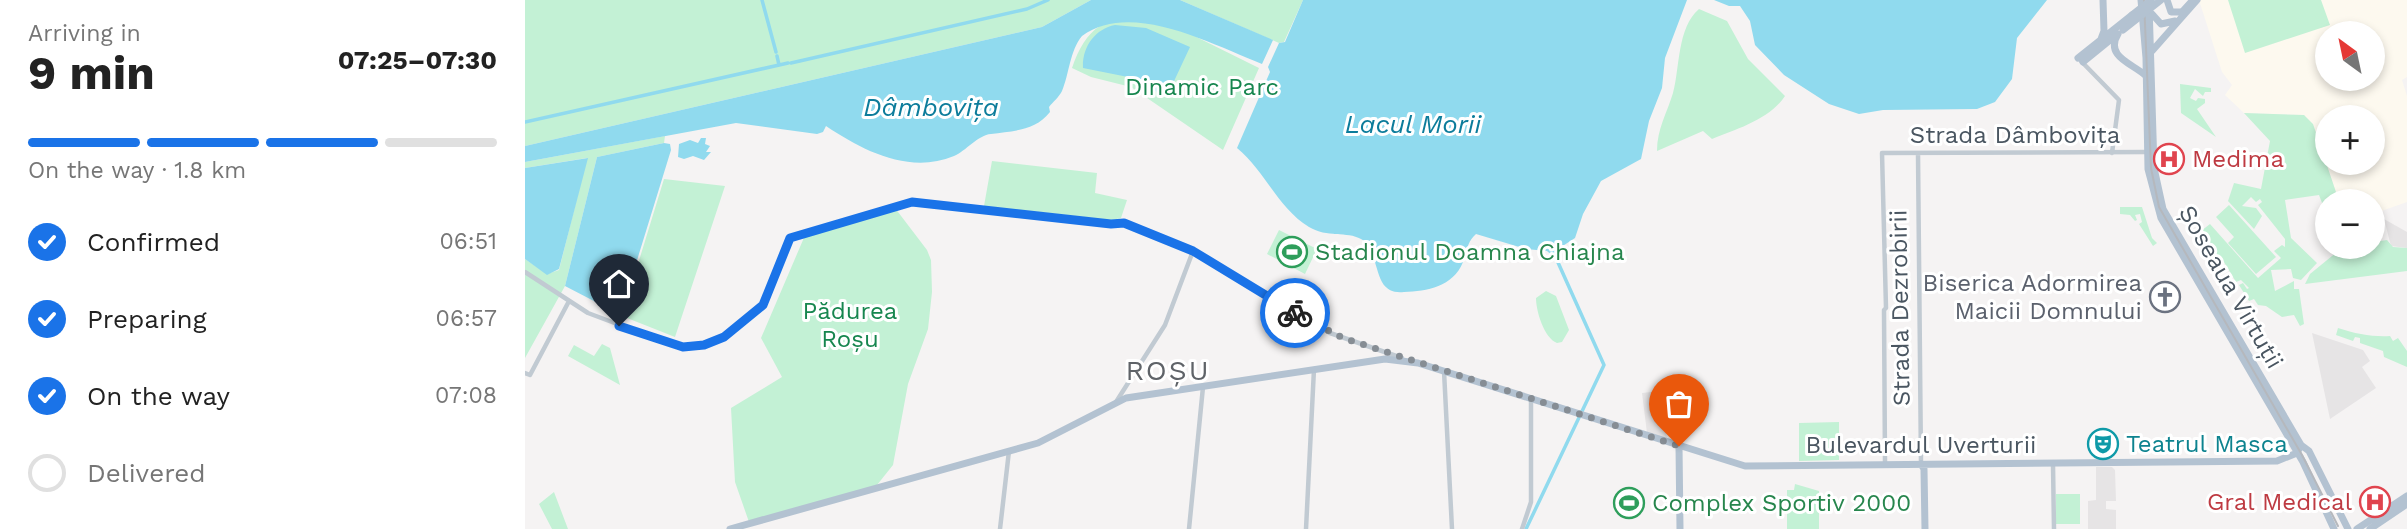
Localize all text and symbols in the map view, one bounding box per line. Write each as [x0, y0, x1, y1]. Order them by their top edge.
text: Arriving in [28, 20, 141, 47]
north arrow [2315, 21, 2385, 91]
map controls [2315, 21, 2385, 259]
text: 07:25–07:30 [338, 45, 497, 75]
text: 9 min [28, 46, 155, 100]
park label: Dinamic Parc [1125, 73, 1279, 101]
water label: Dâmbovița [863, 92, 999, 122]
button: + [2315, 105, 2385, 175]
water label: Lacul Morii [1345, 109, 1482, 139]
street label: Strada Dâmbovița [1910, 121, 2120, 149]
hospital icon: Medima [2152, 142, 2186, 176]
place label: Medima [2192, 145, 2284, 173]
text: On the way · 1.8 km [28, 157, 246, 184]
button: − [2315, 189, 2385, 259]
street label: Șoseaua Virtuții [2173, 200, 2289, 374]
street label: Strada Dezrobirii [1884, 210, 1916, 406]
icon: check [28, 223, 66, 261]
text: Confirmed [87, 227, 220, 257]
text: 06:51 [440, 228, 497, 255]
sports icon: Stadionul Doamna Chiajna [1275, 235, 1309, 269]
place label: Stadionul Doamna Chiajna [1315, 238, 1625, 266]
pin [589, 254, 649, 326]
icon: home [600, 265, 638, 303]
place label: Biserica Adormirea Maicii Domnului [1923, 269, 2142, 325]
courier [1260, 278, 1330, 348]
church icon: Biserica Adormirea Maicii Domnului [2148, 280, 2182, 314]
icon: bike [1276, 294, 1314, 332]
park label: Pădurea Roșu [803, 297, 897, 353]
icon: check [28, 300, 66, 338]
text: Preparing [87, 304, 207, 334]
text: 06:57 [436, 305, 497, 332]
district label: ROȘU [1125, 354, 1211, 387]
pin [1649, 374, 1709, 446]
icon: check [28, 377, 66, 415]
text: On the way [87, 381, 230, 411]
text: 07:08 [435, 382, 497, 409]
icon: bag [1660, 385, 1698, 423]
theatre icon: Teatrul Masca [2086, 427, 2120, 461]
place label: Teatrul Masca [2126, 430, 2288, 458]
street label: Bulevardul Uverturii [1806, 431, 2036, 459]
text: Delivered [87, 458, 206, 488]
hospital icon: Gral Medical [2358, 485, 2392, 519]
sports icon: Complex Sportiv 2000 [1612, 486, 1646, 520]
place label: Gral Medical [2207, 488, 2353, 516]
place label: Complex Sportiv 2000 [1652, 489, 1911, 517]

